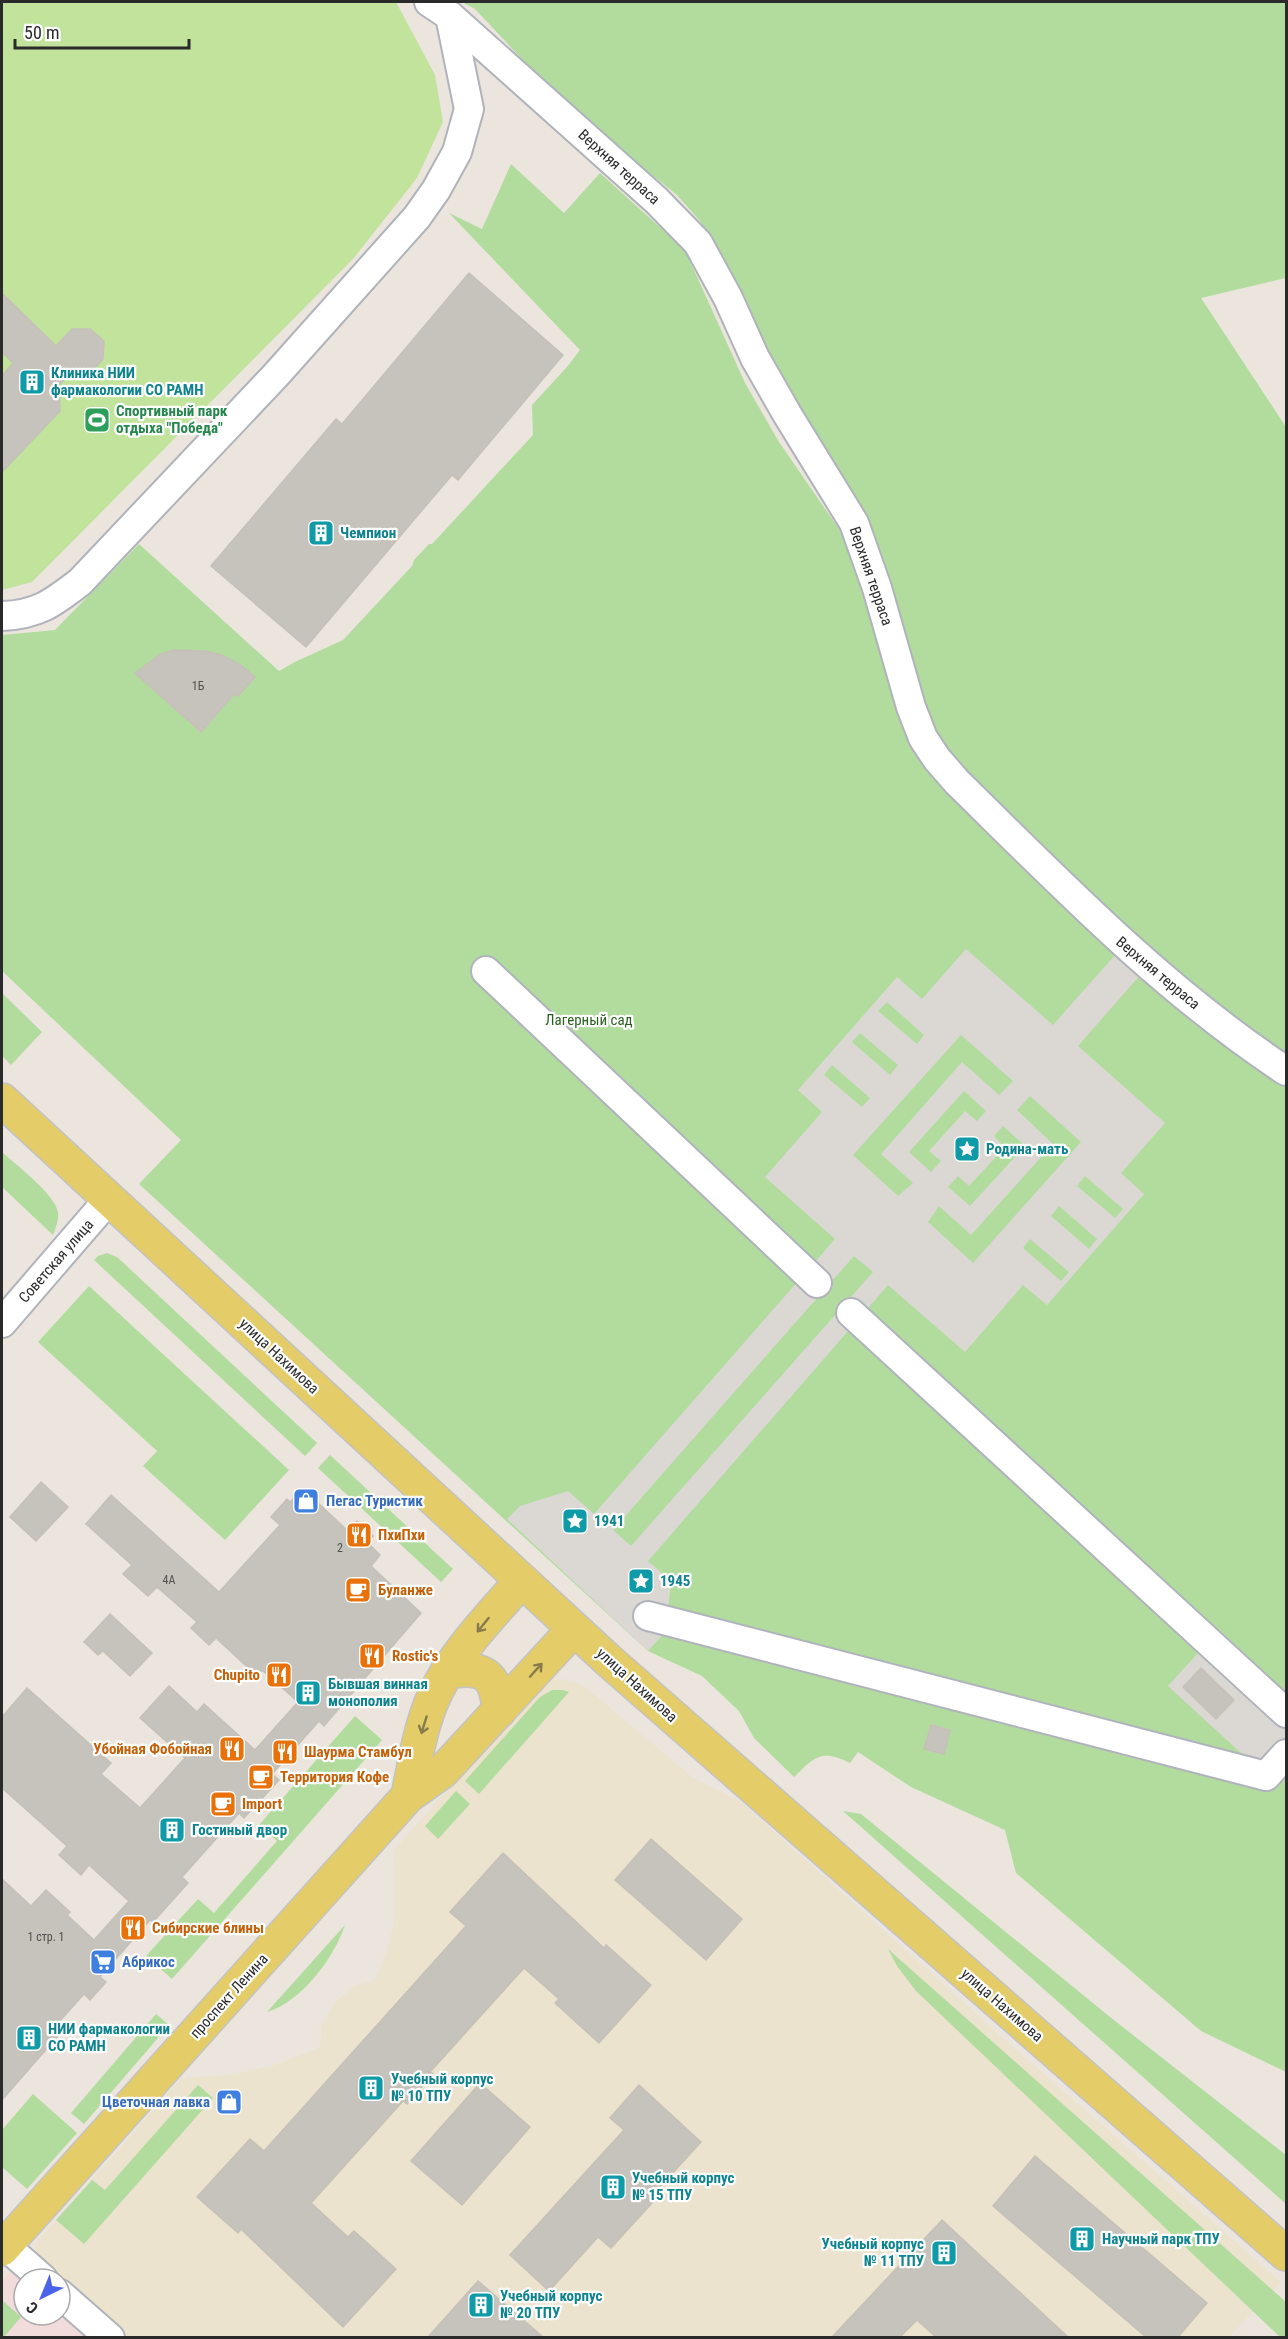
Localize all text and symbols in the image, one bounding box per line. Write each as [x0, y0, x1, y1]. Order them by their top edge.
scale bar [15, 12, 189, 50]
text: 50 m [24, 22, 59, 43]
street label: Верхняя терраса [574, 126, 664, 208]
place label: Клиника НИИ фармакологии СО РАМН [51, 364, 203, 399]
building icon: Клиника НИИ фармакологии СО РАМН [17, 367, 47, 397]
place label: Спортивный парк отдыха "Победа" [116, 402, 228, 437]
sports icon: Спортивный парк отдыха "Победа" [82, 405, 112, 435]
building icon: Чемпион [306, 518, 336, 548]
place label: Чемпион [340, 524, 396, 542]
street label: Верхняя терраса [846, 524, 896, 628]
house number: 1Б [192, 679, 205, 693]
street label: Верхняя терраса [1113, 933, 1203, 1013]
park label: Лагерный сад [545, 1011, 633, 1029]
place icon: Родина-мать [952, 1134, 982, 1164]
place label: Родина-мать [986, 1140, 1069, 1158]
street label: Советская улица [15, 1216, 97, 1306]
street label: улица Нахимова [235, 1314, 323, 1398]
shop icon: Пегас Туристик [291, 1486, 321, 1516]
place label: Пегас Туристик [326, 1492, 423, 1510]
place icon: 1941 [560, 1506, 590, 1536]
place label: 1941 [594, 1512, 624, 1530]
restaurant icon: ПхиПхи [344, 1520, 374, 1550]
place label: ПхиПхи [378, 1526, 425, 1544]
house number: 2 [337, 1541, 343, 1555]
place icon: 1945 [626, 1566, 656, 1596]
place label: 1945 [660, 1572, 690, 1590]
house number: 4А [163, 1573, 176, 1587]
cafe icon: Буланже [343, 1575, 373, 1605]
place label: Буланже [378, 1581, 433, 1599]
one-way arrow [476, 1617, 490, 1632]
restaurant icon: Rostic's [357, 1641, 387, 1671]
street label: улица Нахимова [593, 1644, 681, 1726]
place label: Rostic's [392, 1647, 439, 1665]
restaurant icon: Chupito [264, 1660, 294, 1690]
one-way arrow [529, 1663, 543, 1678]
place label: Chupito [214, 1666, 260, 1684]
place label: Бывшая винная монополия [328, 1675, 428, 1710]
building icon: Бывшая винная монополия [293, 1678, 323, 1708]
one-way arrow [418, 1715, 429, 1734]
restaurant icon: Убойная Фобойная [217, 1734, 247, 1764]
restaurant icon: Шаурма Стамбул [270, 1737, 300, 1767]
place label: Убойная Фобойная [93, 1740, 212, 1758]
place label: Шаурма Стамбул [304, 1743, 412, 1761]
cafe icon: Территория Кофе [246, 1762, 276, 1792]
place label: Территория Кофе [280, 1768, 389, 1786]
cafe icon: Import [208, 1789, 238, 1819]
place label: Import [242, 1795, 282, 1813]
building icon: Гостиный двор [157, 1815, 187, 1845]
place label: Гостиный двор [192, 1821, 287, 1839]
restaurant icon: Сибирские блины [118, 1913, 148, 1943]
place label: Сибирские блины [152, 1919, 264, 1937]
house number: 1 стр. 1 [27, 1930, 65, 1944]
supermarket icon: Абрикос [88, 1947, 118, 1977]
street label: проспект Ленина [186, 1950, 272, 2042]
place label: Абрикос [122, 1953, 175, 1971]
street label: улица Нахимова [957, 1965, 1047, 2045]
place label: НИИ фармакологии СО РАМН [48, 2020, 170, 2055]
building icon: НИИ фармакологии СО РАМН [14, 2023, 44, 2053]
place label: Учебный корпус № 10 ТПУ [391, 2070, 494, 2105]
building icon: Учебный корпус № 10 ТПУ [356, 2073, 386, 2103]
shop icon: Цветочная лавка [214, 2087, 244, 2117]
place label: Цветочная лавка [102, 2093, 210, 2111]
place label: Учебный корпус № 15 ТПУ [632, 2169, 735, 2204]
building icon: Учебный корпус № 15 ТПУ [598, 2172, 628, 2202]
building icon: Научный парк ТПУ [1067, 2224, 1097, 2254]
place label: Научный парк ТПУ [1102, 2230, 1220, 2248]
place label: Учебный корпус № 11 ТПУ [822, 2235, 924, 2270]
building icon: Учебный корпус № 11 ТПУ [929, 2238, 959, 2268]
north arrow [12, 2267, 72, 2327]
place label: Учебный корпус № 20 ТПУ [500, 2287, 603, 2322]
building icon: Учебный корпус № 20 ТПУ [466, 2290, 496, 2320]
text: С [22, 2298, 42, 2318]

